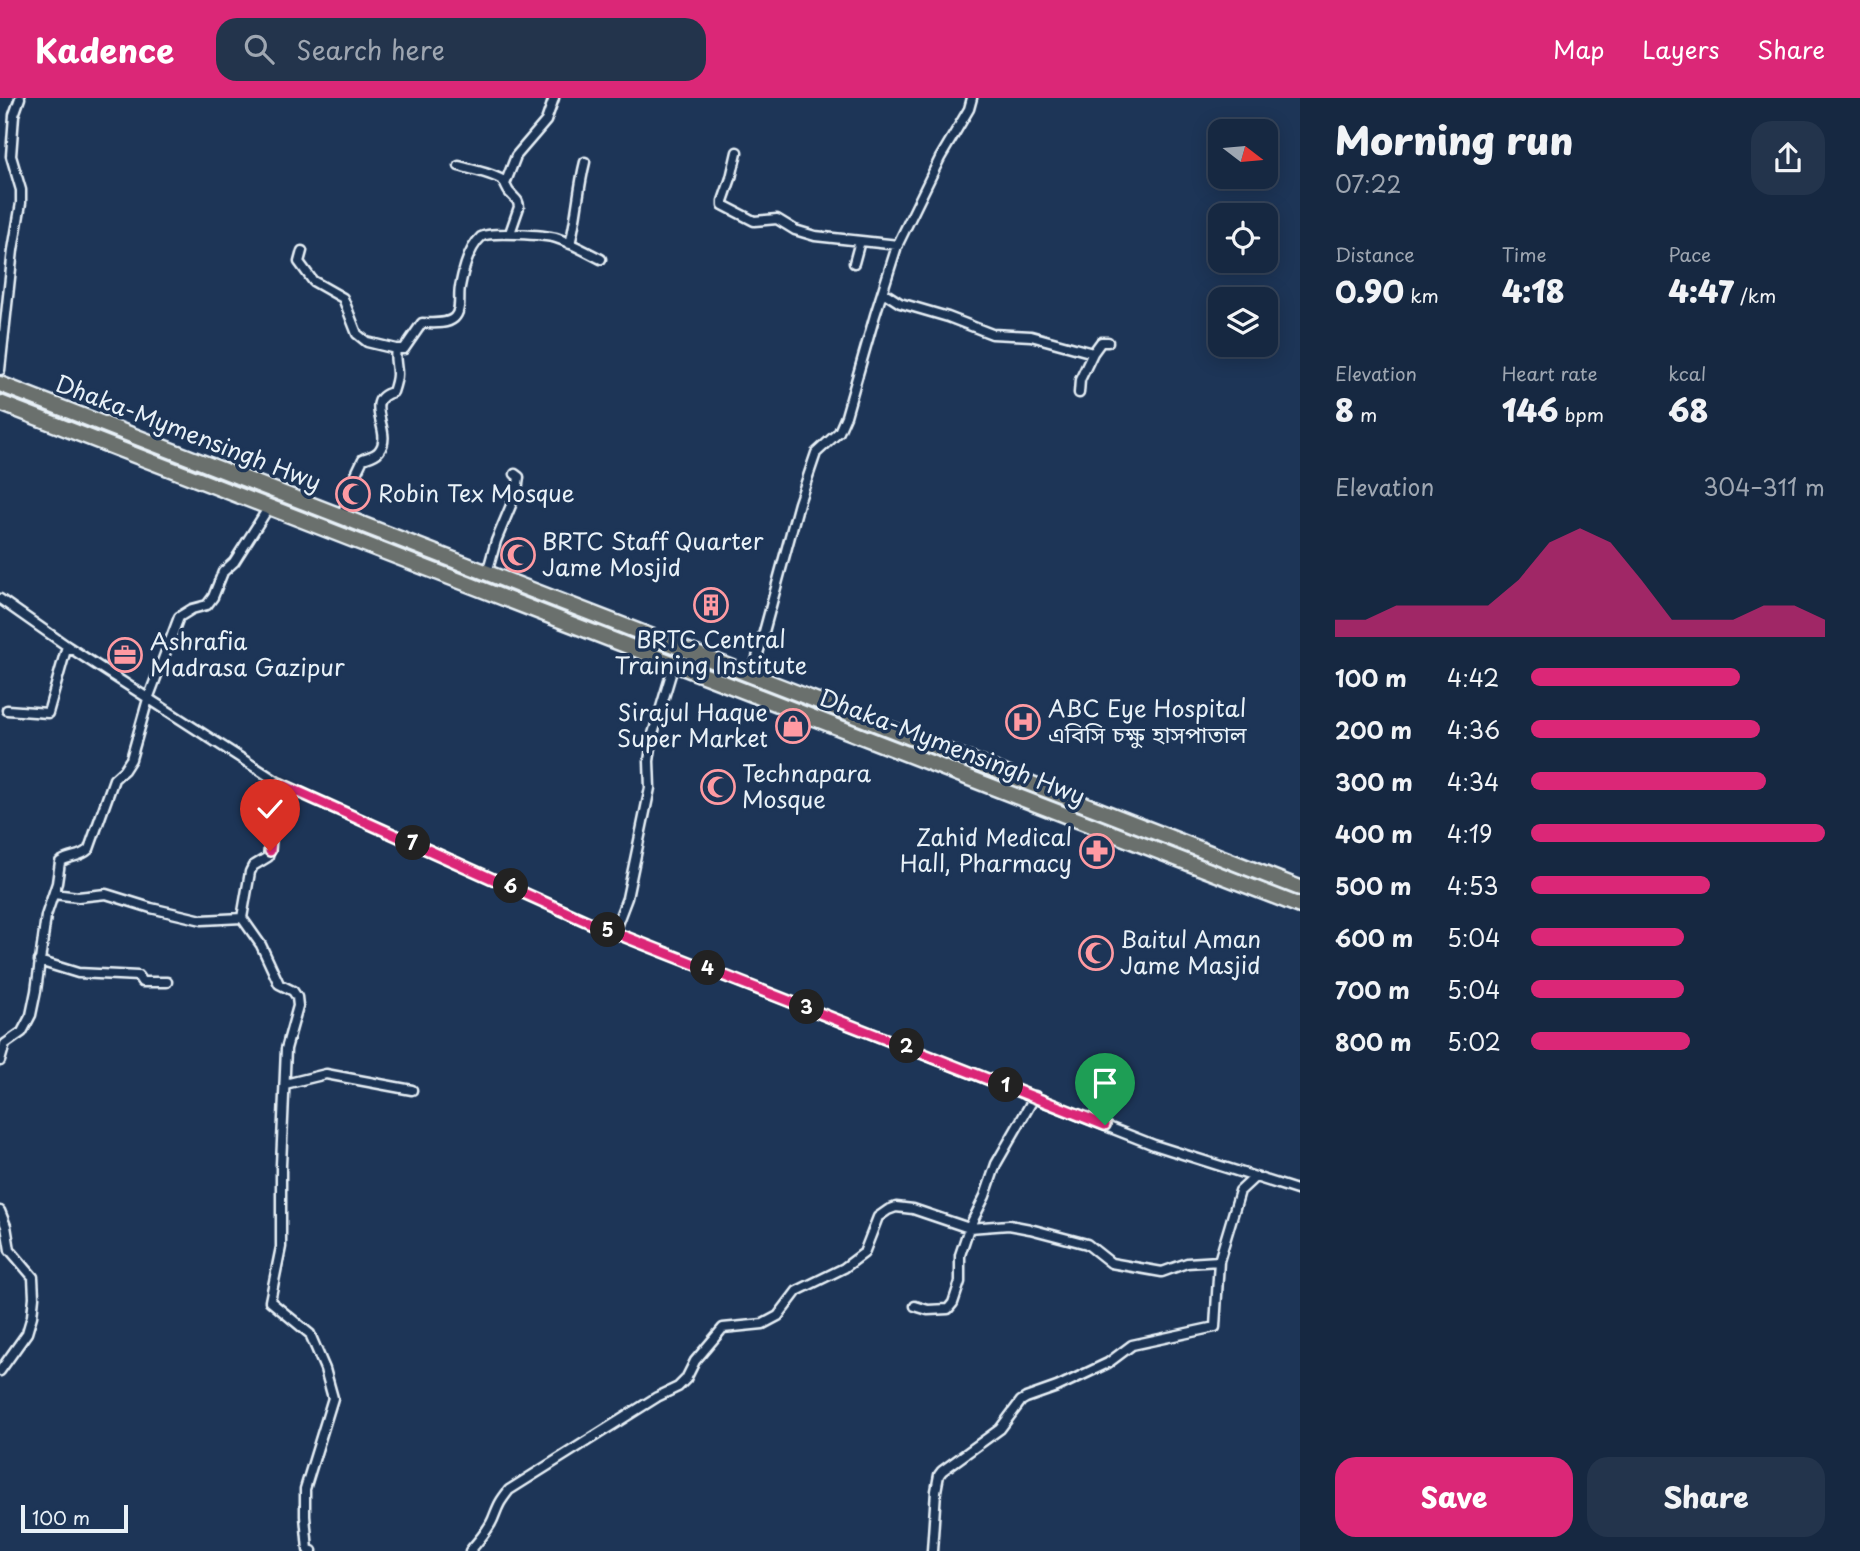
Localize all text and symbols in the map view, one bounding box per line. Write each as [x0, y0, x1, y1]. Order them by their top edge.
search box [216, 18, 706, 81]
text: Kadence [35, 24, 174, 74]
icon: search [240, 30, 278, 68]
text: Search here [296, 30, 445, 69]
text: Map [1553, 31, 1604, 67]
text: Layers [1642, 31, 1719, 67]
text: Share [1757, 31, 1825, 67]
text: Morning run [1335, 111, 1573, 168]
north arrow [1208, 119, 1278, 189]
map controls [1208, 119, 1278, 357]
button: share [1751, 121, 1825, 195]
text: 07:22 [1335, 166, 1401, 201]
button: locate [1208, 203, 1278, 273]
text: Distance [1335, 240, 1415, 268]
text: Time [1502, 240, 1547, 268]
text: Pace [1668, 240, 1711, 268]
text: 0.90 [1335, 268, 1404, 313]
text: 4:18 [1502, 268, 1565, 313]
text: 4:47 [1668, 268, 1734, 313]
text: km [1404, 281, 1439, 309]
text: /km [1734, 281, 1776, 309]
button: layers [1208, 287, 1278, 357]
text: Elevation [1335, 359, 1417, 387]
text: Heart rate [1502, 359, 1598, 387]
text: kcal [1668, 359, 1706, 387]
street label: Dhaka-Mymensingh Hwy [50, 365, 327, 499]
text: 8 [1335, 387, 1354, 432]
text: 146 [1502, 387, 1559, 432]
text: 68 [1668, 387, 1708, 432]
text: m [1354, 400, 1377, 428]
text: bpm [1559, 400, 1604, 428]
text: Elevation [1335, 469, 1434, 504]
text: 304–311 m [1703, 469, 1825, 504]
mosque icon: Robin Tex Mosque [334, 475, 372, 513]
place label: Robin Tex Mosque [378, 475, 575, 510]
place label: BRTC Staff Quarter Jame Mosjid [542, 523, 764, 584]
mosque icon: BRTC Staff Quarter Jame Mosjid [499, 536, 537, 574]
building icon: BRTC Central Training Institute [692, 586, 730, 624]
place label: BRTC Central Training Institute [615, 621, 807, 682]
place label: Ashrafia Madrasa Gazipur [150, 623, 345, 684]
office icon: Ashrafia Madrasa Gazipur [106, 636, 144, 674]
text: 100 m [1335, 660, 1407, 695]
text: 4:42 [1447, 660, 1499, 695]
street label: Dhaka-Mymensingh Hwy [814, 679, 1091, 813]
place label: ABC Eye Hospital এবিসি চক্ষু হাসপাতাল [1048, 690, 1248, 751]
place label: Sirajul Haque Super Market [617, 694, 768, 755]
hospital icon: ABC Eye Hospital এবিসি চক্ষু হাসপাতাল [1004, 703, 1042, 741]
shop icon: Sirajul Haque Super Market [774, 707, 812, 745]
text: 200 m [1335, 712, 1412, 747]
text: 4:36 [1447, 712, 1500, 747]
place label: Technapara Mosque [742, 755, 871, 816]
text: 300 m [1335, 764, 1413, 799]
text: 4:34 [1447, 764, 1499, 799]
mosque icon: Technapara Mosque [699, 768, 737, 806]
pin [240, 779, 300, 851]
icon: check [251, 790, 289, 828]
text: 400 m [1335, 816, 1413, 851]
text: 4:19 [1447, 816, 1493, 851]
place label: Zahid Medical Hall, Pharmacy [900, 819, 1072, 880]
pin: 7 [396, 826, 430, 860]
text: 7 [407, 828, 418, 856]
pharmacy icon: Zahid Medical Hall, Pharmacy [1078, 832, 1116, 870]
pin: 6 [494, 868, 528, 904]
text: 500 m [1335, 868, 1412, 903]
text: 4:53 [1447, 868, 1498, 903]
text: 6 [504, 871, 517, 899]
pin: 5 [590, 912, 626, 948]
text: 5 [601, 915, 614, 943]
text: 600 m [1335, 920, 1413, 955]
text: 5:04 [1447, 920, 1500, 955]
place label: Baitul Aman Jame Masjid [1120, 921, 1261, 982]
mosque icon: Baitul Aman Jame Masjid [1077, 934, 1115, 972]
pin: 4 [690, 950, 726, 986]
text: 4 [701, 953, 714, 981]
text: 700 m [1335, 972, 1410, 1007]
text: 5:04 [1447, 972, 1500, 1007]
pin: 3 [790, 990, 824, 1024]
text: 3 [800, 992, 813, 1020]
text: 800 m [1335, 1024, 1412, 1059]
text: 5:02 [1447, 1024, 1501, 1059]
pin: 2 [890, 1028, 925, 1063]
text: 2 [900, 1031, 913, 1059]
pin [1075, 1053, 1135, 1125]
icon: arrive [1086, 1064, 1124, 1102]
pin: 1 [988, 1068, 1024, 1102]
text: 1 [1001, 1070, 1010, 1098]
button: Save [1335, 1457, 1573, 1537]
button: Share [1587, 1457, 1825, 1537]
scale bar [21, 1502, 128, 1534]
text: 100 m [32, 1503, 90, 1531]

